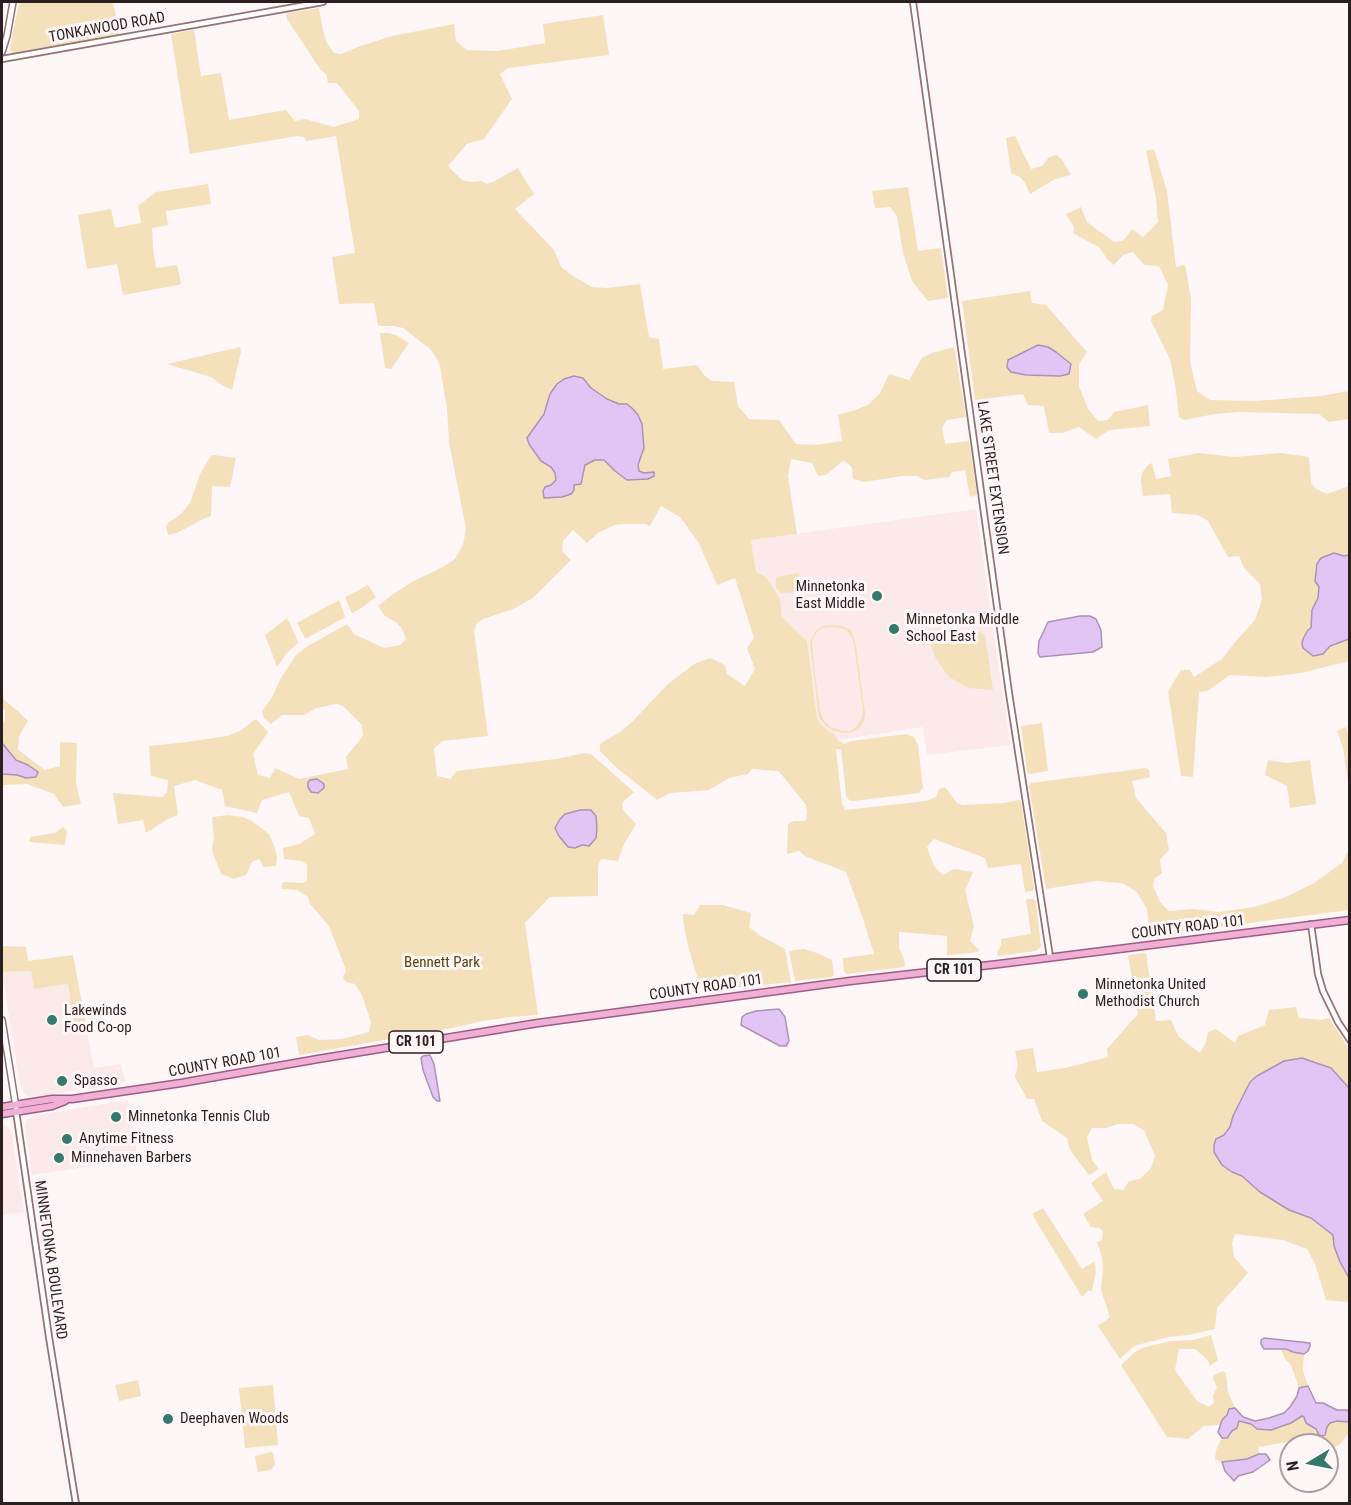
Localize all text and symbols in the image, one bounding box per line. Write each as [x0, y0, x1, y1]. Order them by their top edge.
street label: TONKAWOOD ROAD [47, 9, 167, 47]
street label: LAKE STREET EXTENSION [972, 400, 1012, 556]
place label: Minnetonka East Middle [796, 578, 865, 613]
marker: Minnetonka East Middle [870, 589, 884, 603]
place label: Minnetonka Middle School East [906, 611, 1019, 646]
marker: Minnetonka Middle School East [887, 622, 901, 636]
street label: COUNTY ROAD 101 [1130, 912, 1246, 944]
park label: Bennett Park [404, 954, 480, 972]
road number: CR 101 [927, 959, 981, 981]
street label: COUNTY ROAD 101 [648, 971, 764, 1005]
place label: Minnetonka United Methodist Church [1095, 976, 1206, 1011]
marker: Minnetonka United Methodist Church [1076, 987, 1090, 1001]
place label: Lakewinds Food Co-op [64, 1002, 132, 1037]
marker: Lakewinds Food Co-op [45, 1013, 59, 1027]
road number: CR 101 [389, 1031, 443, 1053]
street label: COUNTY ROAD 101 [167, 1044, 283, 1082]
place label: Spasso [74, 1072, 118, 1090]
marker: Spasso [55, 1074, 69, 1088]
place label: Minnetonka Tennis Club [128, 1108, 270, 1126]
marker: Minnetonka Tennis Club [109, 1110, 123, 1124]
place label: Anytime Fitness [79, 1130, 174, 1148]
marker: Anytime Fitness [60, 1132, 74, 1146]
place label: Minnehaven Barbers [71, 1149, 191, 1167]
marker: Minnehaven Barbers [52, 1151, 66, 1165]
street label: MINNETONKA BOULEVARD [30, 1179, 70, 1341]
place label: Deephaven Woods [180, 1410, 289, 1428]
marker: Deephaven Woods [161, 1412, 175, 1426]
north arrow [1279, 1433, 1339, 1493]
text: N [1283, 1459, 1303, 1472]

